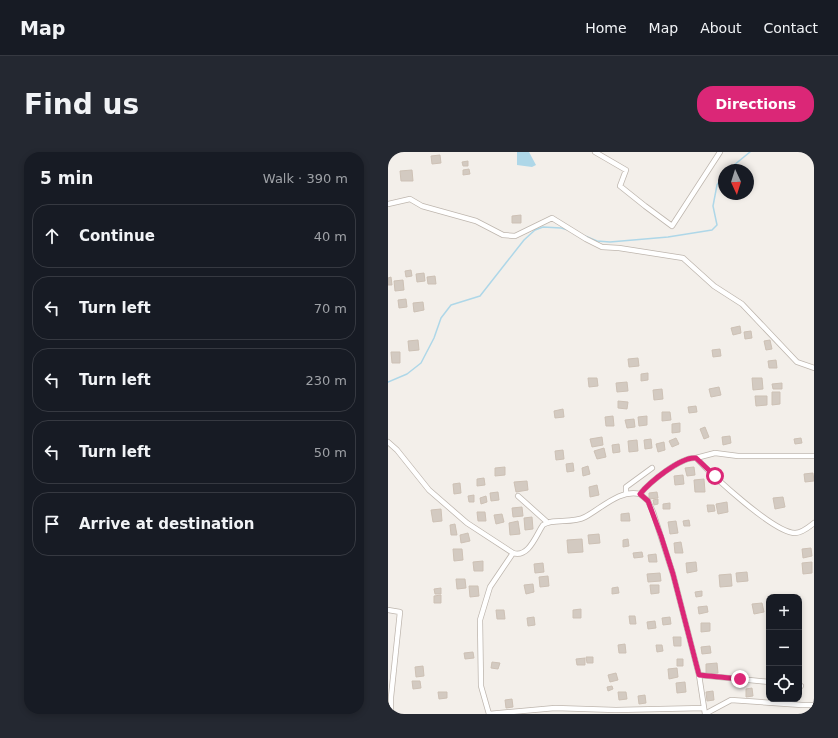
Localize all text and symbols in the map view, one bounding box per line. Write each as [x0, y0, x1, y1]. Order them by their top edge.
text: Map [20, 17, 65, 39]
text: Home [585, 20, 627, 36]
text: Map [649, 20, 678, 36]
text: About [700, 20, 742, 36]
text: Contact [764, 20, 818, 36]
button: Directions [697, 86, 814, 122]
text: Find us [24, 88, 139, 121]
north arrow [718, 164, 754, 200]
text: 5 min [40, 168, 93, 188]
text: Walk · 390 m [263, 171, 348, 186]
icon: ahead [41, 225, 63, 247]
text: Continue [79, 227, 155, 245]
text: 40 m [314, 229, 347, 244]
icon: left [41, 297, 63, 319]
text: Turn left [79, 299, 151, 317]
text: 70 m [314, 301, 347, 316]
icon: left [41, 369, 63, 391]
text: Turn left [79, 371, 151, 389]
text: 230 m [305, 373, 347, 388]
icon: left [41, 441, 63, 463]
text: Turn left [79, 443, 151, 461]
text: 50 m [314, 445, 347, 460]
route start [706, 467, 724, 485]
icon: arrive [41, 513, 63, 535]
text: Arrive at destination [79, 515, 254, 533]
map controls [766, 594, 802, 702]
button: + [766, 594, 802, 630]
button: − [766, 630, 802, 666]
button: locate [766, 666, 802, 702]
route end [731, 670, 749, 688]

